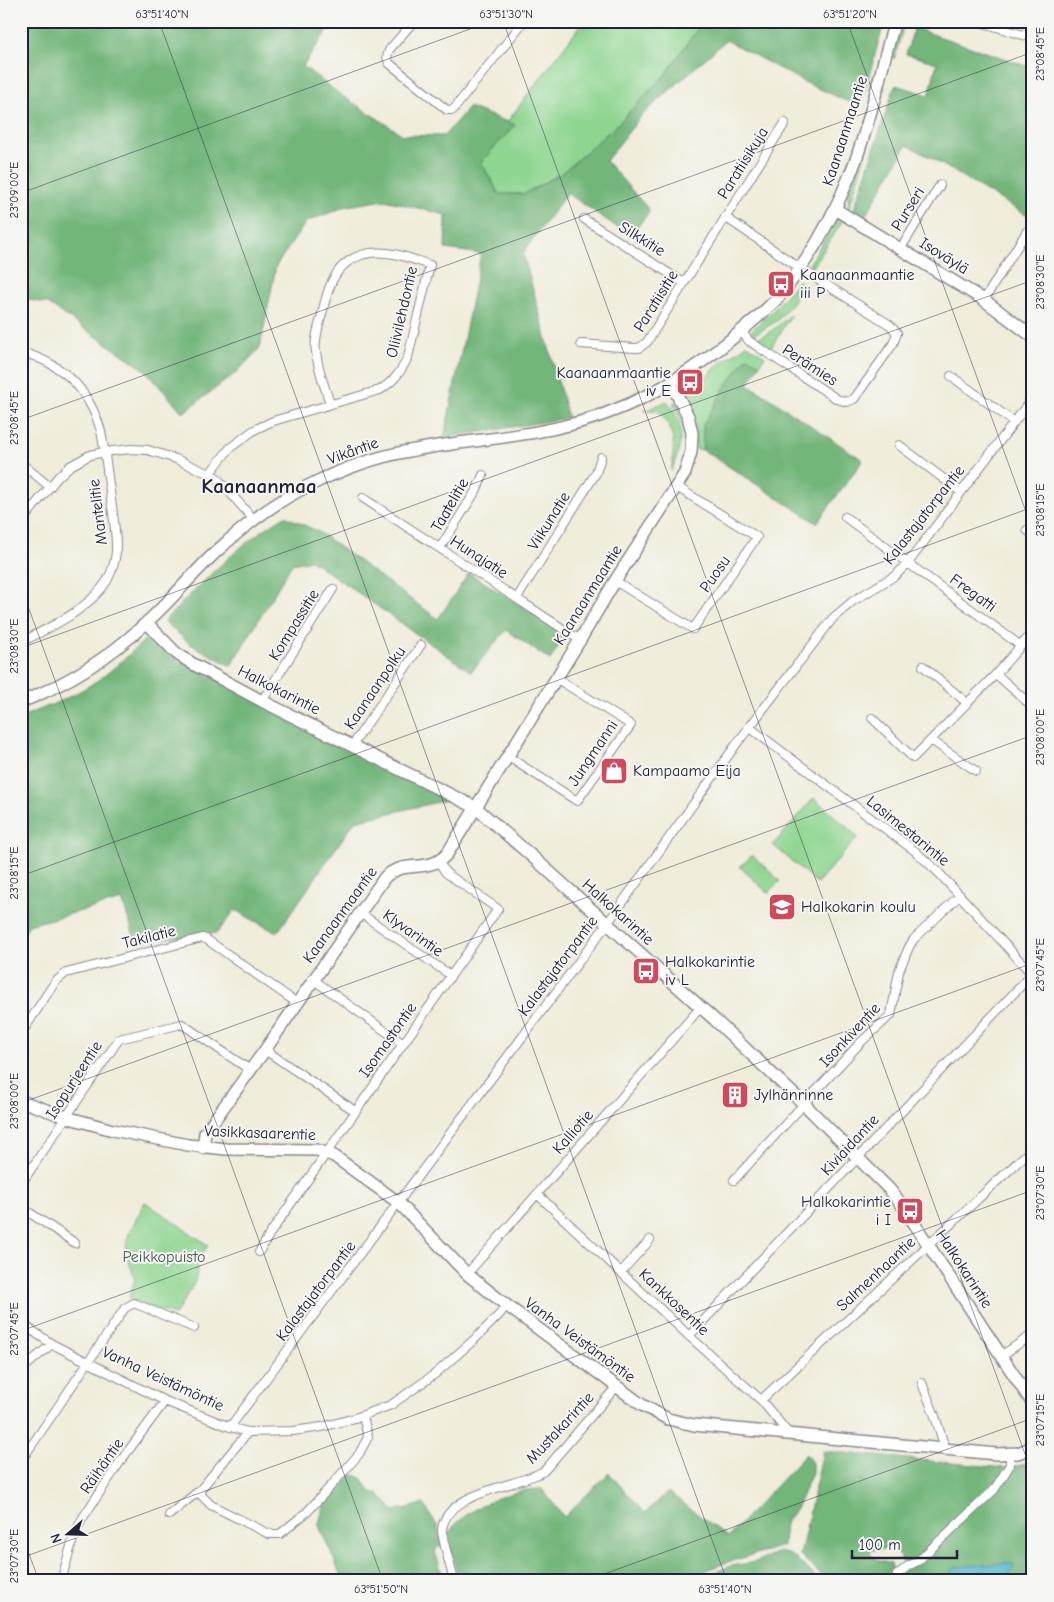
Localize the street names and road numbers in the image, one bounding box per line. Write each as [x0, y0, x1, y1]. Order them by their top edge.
street label: Kaanaanmaantie [819, 74, 871, 188]
street label: Paratiisikuja [714, 124, 772, 202]
street label: Purseri [888, 184, 928, 234]
street label: Silkkitie [615, 218, 669, 260]
street label: Isoväylä [916, 234, 972, 278]
street label: Oliivilehdontie [383, 264, 421, 360]
street label: Paratiisitie [630, 267, 682, 335]
street label: Perämies [779, 341, 841, 390]
street label: Vikåntie [325, 433, 381, 469]
street label: Kalastajatorpantie [880, 462, 968, 568]
street label: Taatelitie [427, 475, 473, 535]
street label: Mantelitie [85, 478, 111, 546]
street label: Viikunatie [524, 489, 574, 553]
street label: Hunajatie [447, 532, 511, 582]
street label: Kaanaanmaantie [550, 542, 626, 648]
street label: Puosu [696, 552, 734, 596]
street label: Fregatti [946, 570, 1000, 616]
street label: Kompassitie [265, 586, 323, 664]
street label: Kaanaanpolku [341, 643, 409, 733]
street label: Halkokarintie [235, 662, 323, 718]
street label: Jungmanni [564, 717, 622, 789]
street label: Lasimestarintie [863, 792, 953, 870]
street label: Kaanaanmaantie [299, 863, 381, 967]
street label: Halkokarintie [579, 875, 657, 949]
street label: Klyvarintie [379, 906, 447, 960]
street label: Kalastajatorpantie [514, 912, 602, 1020]
street label: Takilatie [120, 922, 178, 952]
street label: Isomastontie [356, 999, 420, 1081]
street label: Isonkiventie [816, 999, 884, 1071]
street label: Isopurjeentie [42, 1038, 106, 1122]
street label: Kalliotie [549, 1106, 597, 1158]
street label: Kiviaidantie [817, 1111, 883, 1179]
street label: Vasikkasaarentie [204, 1122, 316, 1144]
street label: Halkokarintie [932, 1226, 996, 1312]
street label: Salmenhaantie [833, 1233, 919, 1315]
street label: Kalastajatorpantie [272, 1237, 360, 1345]
street label: Kankkosentie [635, 1265, 713, 1339]
street label: Vanha Veistämöntie [521, 1294, 639, 1386]
street label: Vanha Veistämöntie [99, 1343, 227, 1415]
street label: Mustakarintie [522, 1388, 598, 1468]
street label: Räihäntie [77, 1435, 127, 1497]

